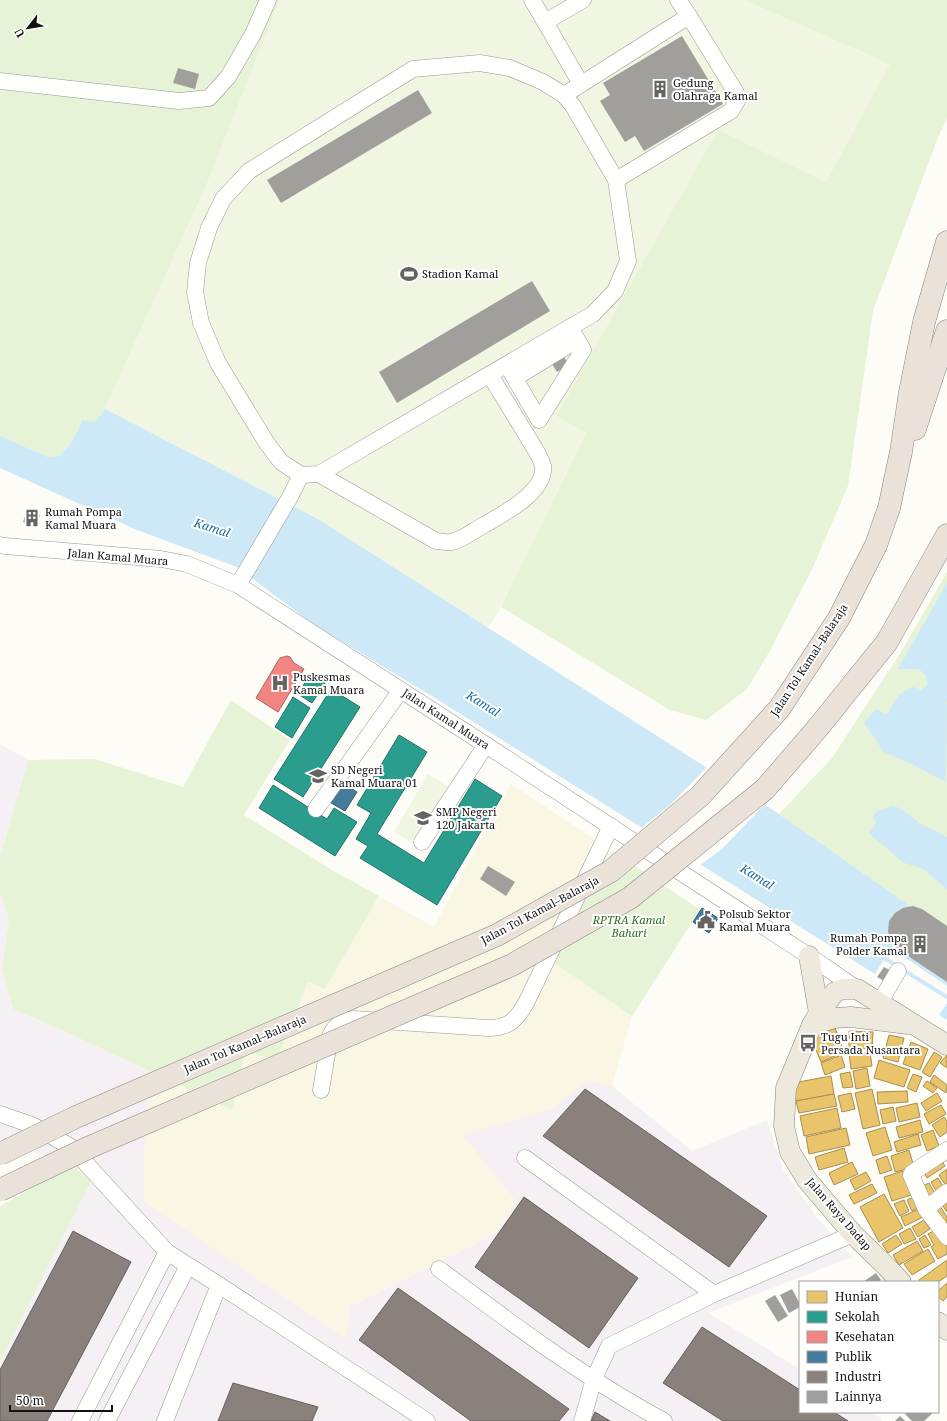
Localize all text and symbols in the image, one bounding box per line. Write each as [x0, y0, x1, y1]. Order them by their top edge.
north arrow [8, 8, 48, 48]
text: U [10, 25, 28, 41]
place label: Gedung Olahraga Kamal [673, 75, 758, 103]
building icon: Gedung Olahraga Kamal [650, 79, 670, 99]
sports icon: Stadion Kamal [399, 264, 419, 284]
place label: Stadion Kamal [422, 266, 499, 281]
place label: Rumah Pompa Kamal Muara [45, 504, 122, 532]
building icon: Rumah Pompa Kamal Muara [22, 508, 42, 528]
water label: Kamal [191, 513, 233, 541]
street label: Jalan Kamal Muara [66, 545, 169, 568]
street label: Jalan Tol Kamal–Balaraja [766, 600, 851, 720]
place label: Puskesmas Kamal Muara [293, 669, 364, 697]
hospital icon: Puskesmas Kamal Muara [270, 673, 290, 693]
street label: Jalan Kamal Muara [399, 684, 493, 752]
water label: Kamal [462, 686, 504, 721]
place label: SD Negeri Kamal Muara 01 [331, 762, 418, 790]
school or university icon: SD Negeri Kamal Muara 01 [308, 766, 328, 786]
place label: SMP Negeri 120 Jakarta [436, 804, 497, 832]
school or university icon: SMP Negeri 120 Jakarta [413, 808, 433, 828]
water label: Kamal [736, 859, 778, 894]
street label: Jalan Tol Kamal–Balaraja [477, 872, 601, 948]
place label: Polsub Sektor Kamal Muara [719, 906, 791, 934]
public building icon: Polsub Sektor Kamal Muara [696, 910, 716, 930]
park label: RPTRA Kamal Bahari [592, 912, 666, 940]
place label: Rumah Pompa Polder Kamal [830, 930, 908, 958]
building icon: Rumah Pompa Polder Kamal [910, 934, 930, 954]
street label: Jalan Tol Kamal–Balaraja [180, 1011, 308, 1077]
place label: Tugu Inti Persada Nusantara [821, 1029, 921, 1057]
bus stop icon: Tugu Inti Persada Nusantara [798, 1033, 818, 1053]
street label: Jalan Raya Dadap [803, 1173, 875, 1254]
legend [799, 1281, 939, 1413]
text: Hunian [835, 1288, 878, 1305]
text: Sekolah [835, 1308, 880, 1325]
text: Kesehatan [835, 1328, 895, 1345]
text: Publik [835, 1348, 873, 1365]
text: Industri [835, 1368, 881, 1385]
scale bar [10, 1387, 112, 1413]
text: Lainnya [835, 1388, 882, 1405]
text: 50 m [16, 1392, 44, 1409]

